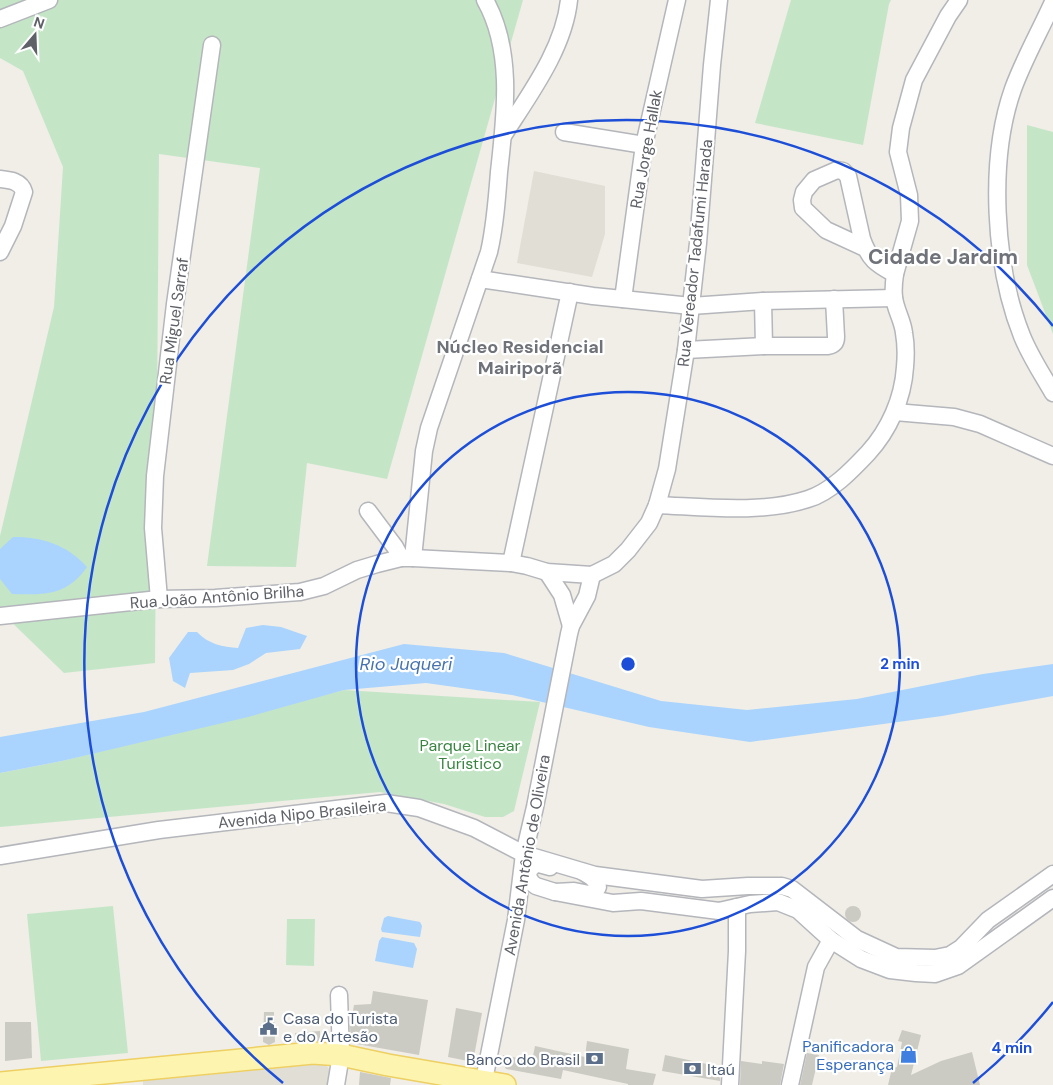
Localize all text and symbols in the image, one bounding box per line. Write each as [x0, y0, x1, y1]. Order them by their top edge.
north arrow [10, 10, 60, 60]
text: N [31, 13, 47, 33]
street label: Rua Jorge Hallak [625, 88, 667, 210]
street label: Rua Vereador Tadafumi Harada [673, 138, 717, 368]
district label: Cidade Jardim [868, 243, 1018, 271]
street label: Rua Miguel Sarraf [155, 256, 193, 386]
district label: Núcleo Residencial Mairiporã [436, 335, 604, 380]
street label: Rua João Antônio Brilha [129, 580, 305, 614]
water label: Rio Juqueri [360, 652, 453, 676]
text: 2 min [880, 654, 920, 674]
centre of rings [619, 655, 637, 673]
park label: Parque Linear Turístico [420, 735, 521, 774]
street label: Avenida Antônio de Oliveira [499, 753, 555, 957]
street label: Avenida Nipo Brasileira [217, 795, 387, 833]
place label: Casa do Turista e do Artesão [283, 1008, 398, 1047]
public building icon: Casa do Turista e do Artesão [259, 1017, 279, 1037]
place label: Panificadora Esperança [802, 1036, 894, 1075]
text: 4 min [992, 1038, 1032, 1058]
shop icon: Panificadora Esperança [898, 1045, 918, 1065]
place label: Banco do Brasil [466, 1049, 580, 1070]
bank icon: Banco do Brasil [584, 1049, 604, 1069]
bank icon: Itaú [683, 1059, 703, 1079]
place label: Itaú [707, 1059, 735, 1080]

